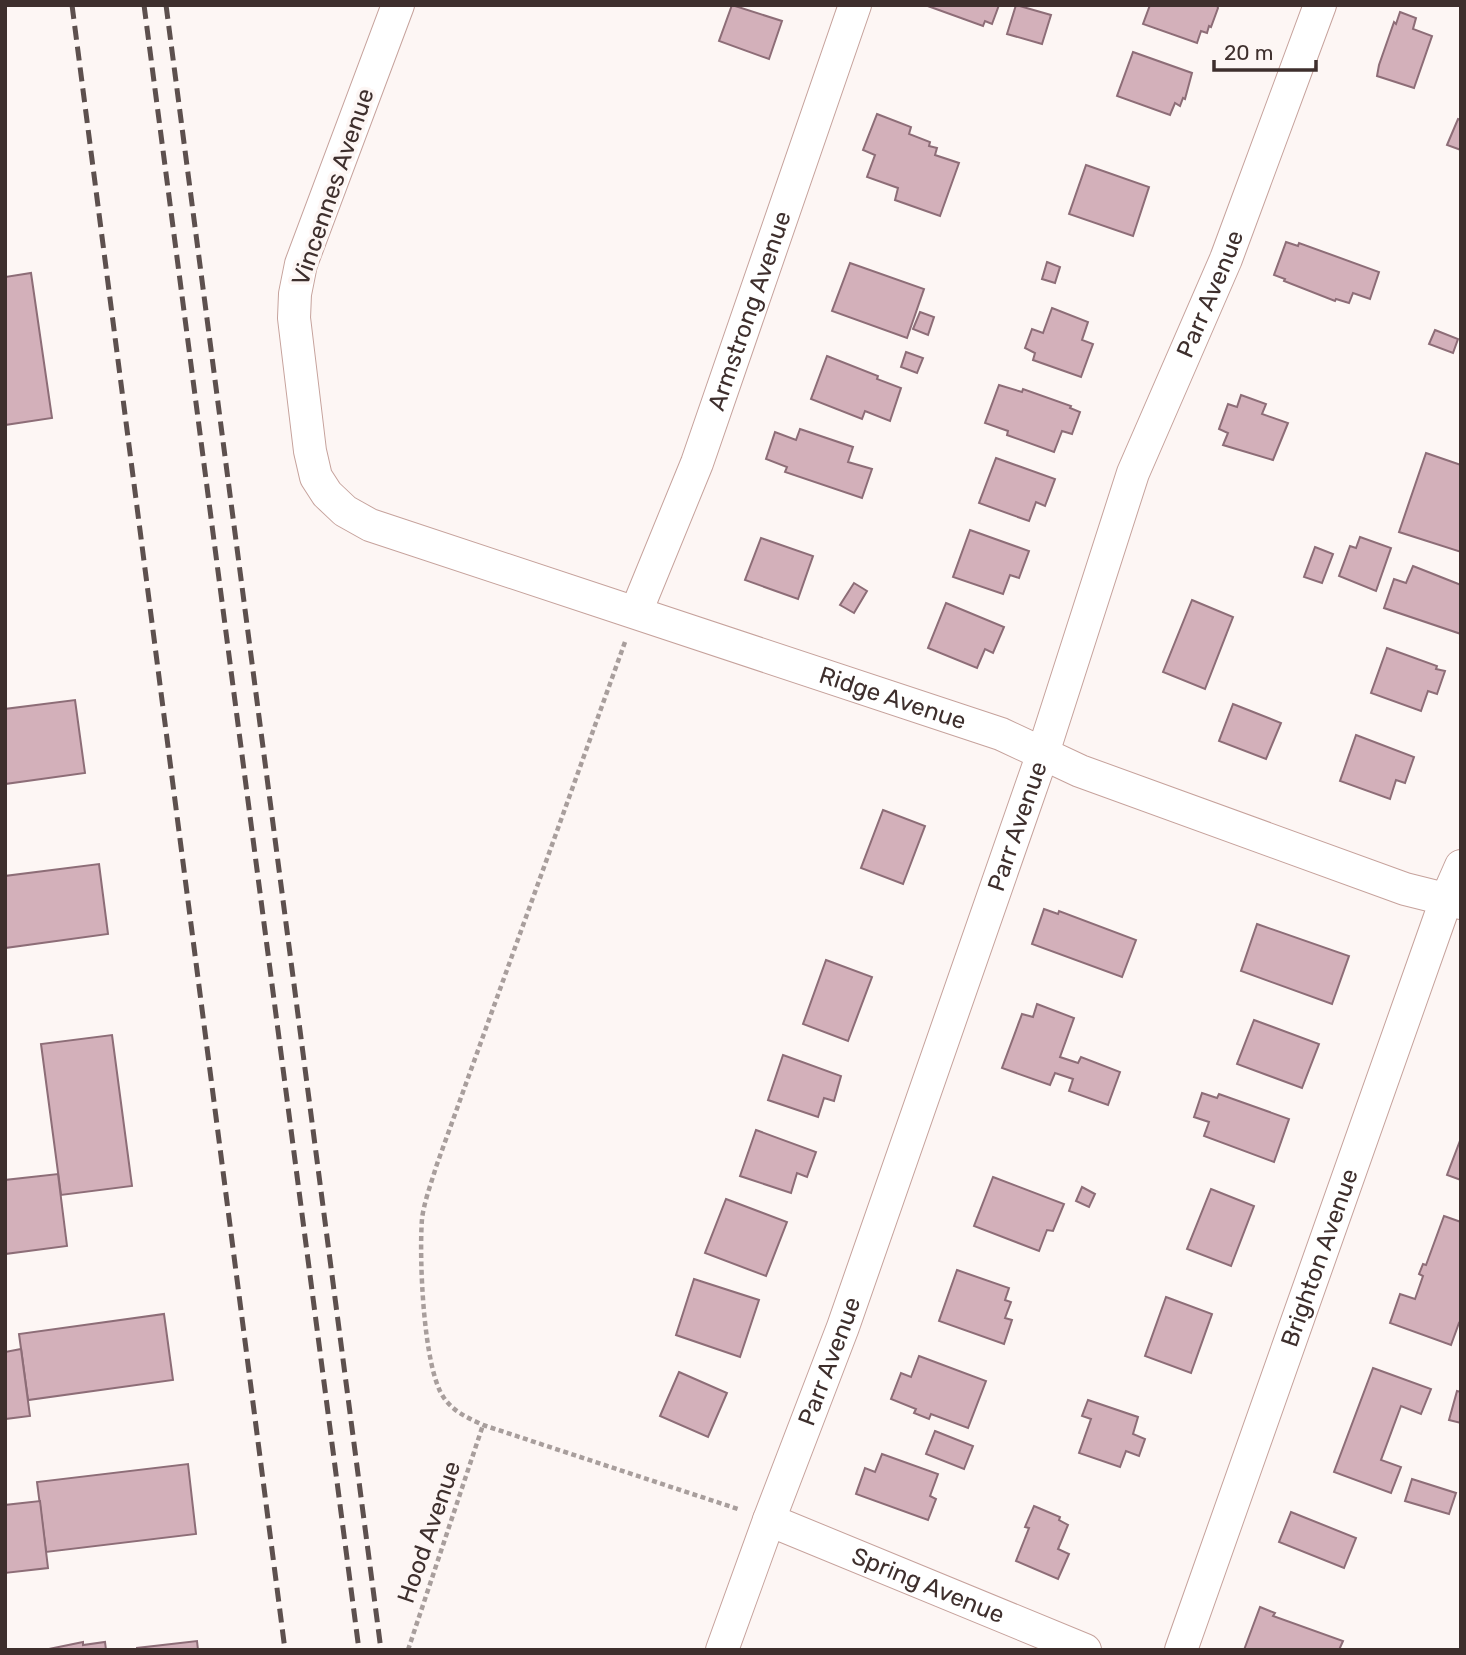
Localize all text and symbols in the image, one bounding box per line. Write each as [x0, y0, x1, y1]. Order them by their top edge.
scale bar [1214, 28, 1316, 72]
text: 20 m [1224, 40, 1273, 65]
street label: Vincennes Avenue [286, 85, 380, 289]
street label: Armstrong Avenue [702, 207, 797, 414]
street label: Parr Avenue [1171, 226, 1249, 362]
street label: Ridge Avenue [816, 661, 970, 735]
street label: Parr Avenue [982, 758, 1053, 895]
street label: Brighton Avenue [1275, 1165, 1364, 1351]
street label: Parr Avenue [792, 1293, 866, 1430]
street label: Hood Avenue [392, 1457, 466, 1607]
street label: Spring Avenue [848, 1542, 1008, 1629]

